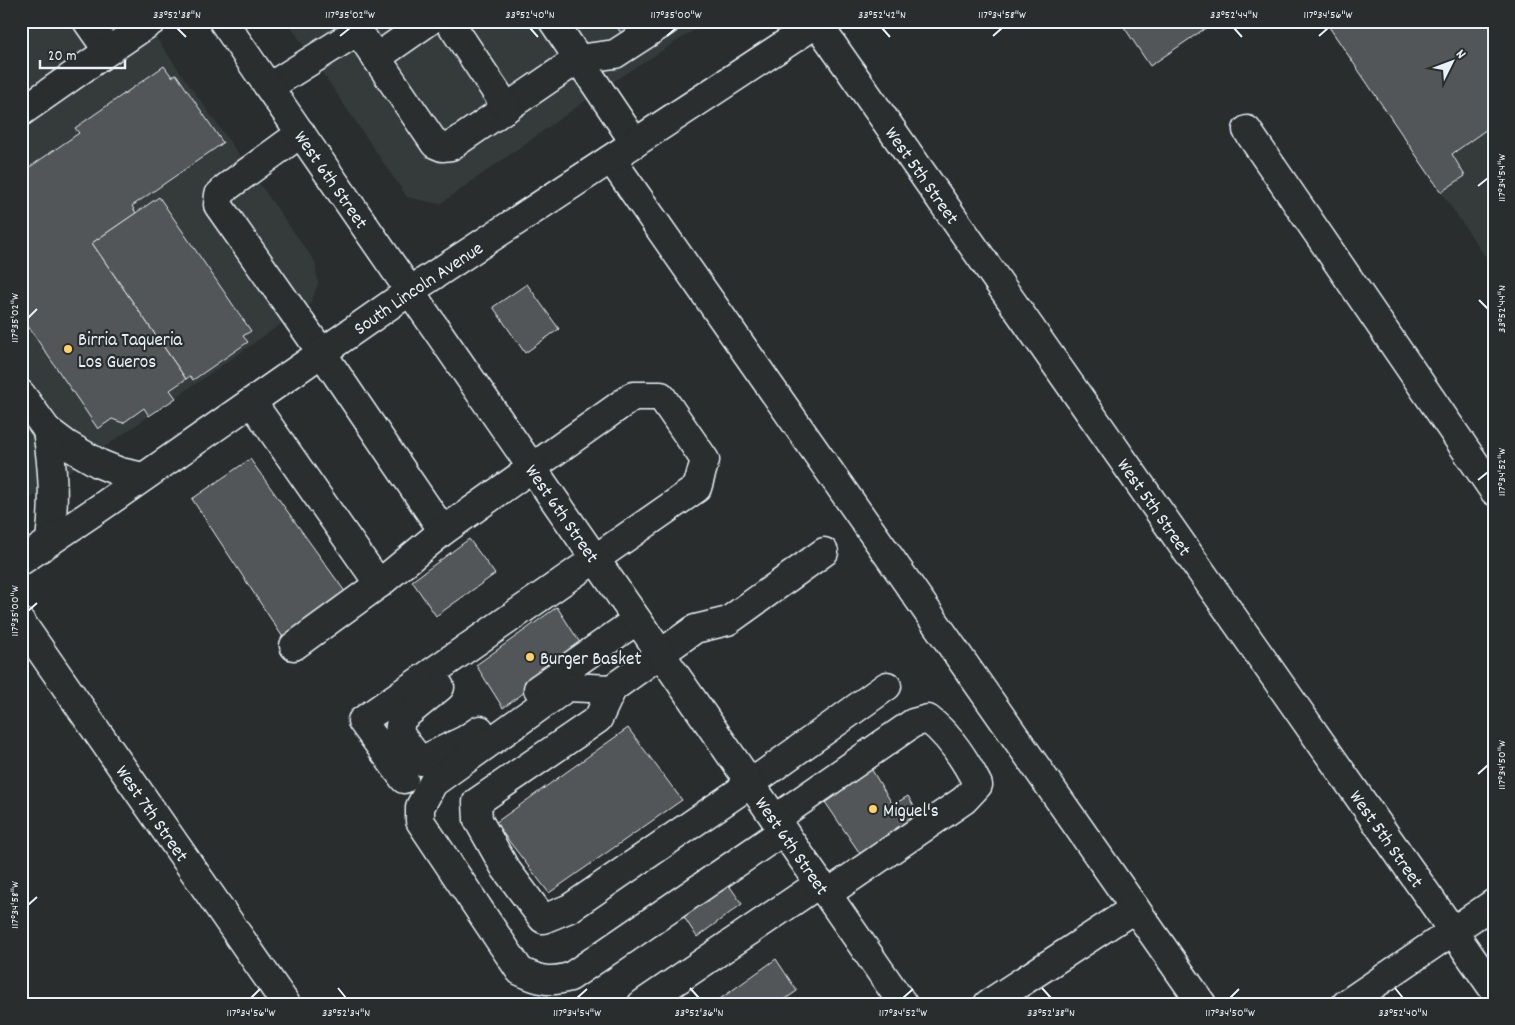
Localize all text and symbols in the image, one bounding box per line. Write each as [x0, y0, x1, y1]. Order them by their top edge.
text: 33°52'38"N [153, 7, 201, 24]
text: 117°35'02"W [325, 7, 375, 24]
text: 33°52'40"N [505, 7, 555, 24]
text: 117°35'00"W [650, 7, 702, 24]
text: 33°52'42"N [858, 7, 906, 24]
text: 117°34'58"W [978, 7, 1026, 24]
text: 33°52'44"N [1210, 7, 1258, 24]
text: 117°34'56"W [1304, 7, 1353, 24]
scale bar [40, 38, 125, 70]
north arrow [1428, 38, 1478, 88]
text: N [1450, 45, 1470, 64]
text: 20 m [48, 46, 76, 68]
street label: West 5th Street [877, 122, 964, 231]
street label: West 6th Street [286, 126, 373, 236]
text: 117°34'54"W [1494, 154, 1511, 202]
street label: South Lincoln Avenue [349, 236, 489, 343]
text: 33°52'44"N [1494, 285, 1511, 333]
text: 117°35'02"W [7, 293, 24, 343]
place label: Birria Taqueria Los Gueros [78, 328, 183, 377]
marker: Birria Taqueria Los Gueros [62, 343, 74, 355]
text: 117°34'52"W [1494, 448, 1511, 496]
street label: West 5th Street [1109, 454, 1196, 563]
street label: West 6th Street [517, 460, 604, 569]
text: 117°35'00"W [7, 585, 24, 637]
place label: Burger Basket [540, 647, 641, 674]
marker: Burger Basket [524, 651, 536, 663]
text: 117°34'50"W [1494, 740, 1511, 790]
street label: West 7th Street [107, 761, 193, 868]
street label: West 5th Street [1341, 786, 1428, 894]
street label: West 6th Street [747, 792, 834, 902]
place label: Miguel's [883, 799, 939, 826]
marker: Miguel's [867, 803, 879, 815]
text: 117°34'58"W [7, 881, 24, 929]
text: 117°34'56"W [227, 1005, 276, 1022]
text: 33°52'34"N [322, 1005, 370, 1022]
text: 117°34'54"W [553, 1005, 601, 1022]
text: 33°52'36"N [674, 1005, 724, 1022]
text: 117°34'52"W [879, 1005, 927, 1022]
text: 33°52'38"N [1027, 1005, 1075, 1022]
text: 117°34'50"W [1205, 1005, 1255, 1022]
text: 33°52'40"N [1378, 1005, 1428, 1022]

